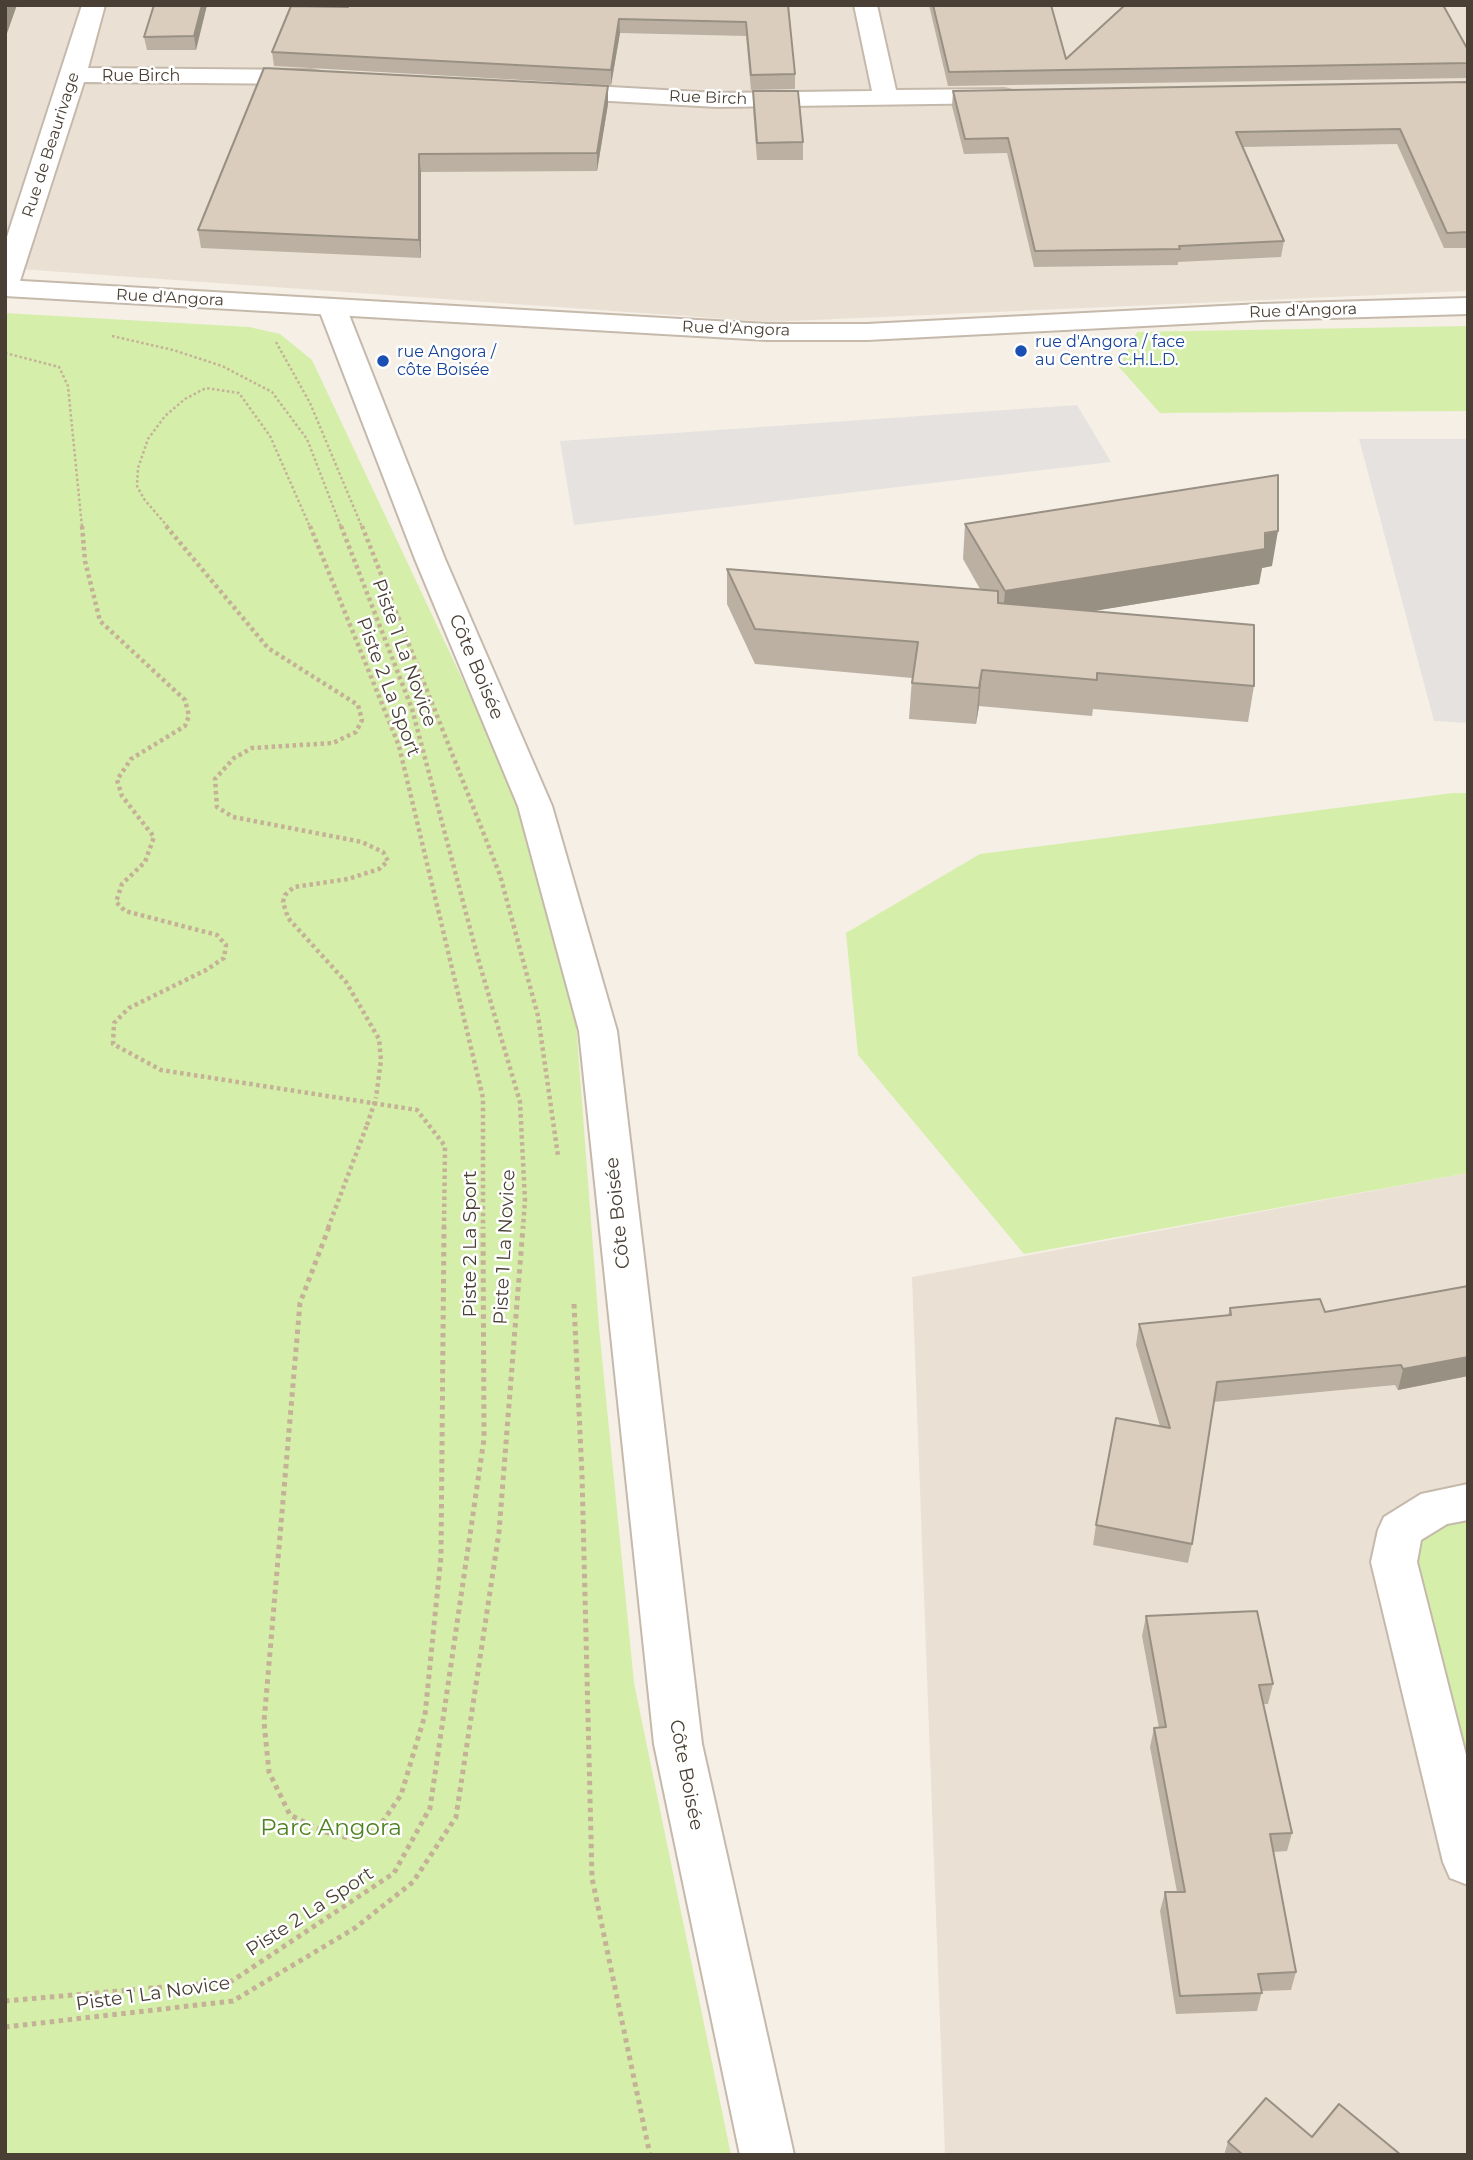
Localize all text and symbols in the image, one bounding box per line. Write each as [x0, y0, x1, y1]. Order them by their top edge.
street label: Rue Birch [102, 66, 180, 86]
street label: Rue de Beaurivage [18, 70, 84, 220]
street label: Rue Birch [668, 87, 748, 109]
street label: Rue d'Angora [116, 286, 224, 310]
street label: Rue d'Angora [1249, 300, 1357, 322]
street label: Rue d'Angora [682, 318, 790, 340]
place label: rue d'Angora / face au Centre C.H.L.D. [1035, 332, 1185, 370]
place label: rue Angora / côte Boisée [397, 342, 496, 380]
marker: rue d'Angora / face au Centre C.H.L.D. [1013, 343, 1029, 359]
marker: rue Angora / côte Boisée [375, 353, 391, 369]
street label: Piste 1 La Novice [367, 576, 441, 730]
street label: Côte Boisée [444, 611, 508, 723]
street label: Piste 2 La Sport [351, 614, 425, 760]
street label: Côte Boisée [601, 1156, 635, 1270]
street label: Piste 1 La Novice [490, 1169, 520, 1325]
street label: Piste 2 La Sport [459, 1170, 481, 1318]
street label: Côte Boisée [664, 1718, 708, 1832]
park label: Parc Angora [260, 1814, 402, 1842]
street label: Piste 2 La Sport [242, 1862, 378, 1962]
street label: Piste 1 La Novice [74, 1972, 232, 2016]

